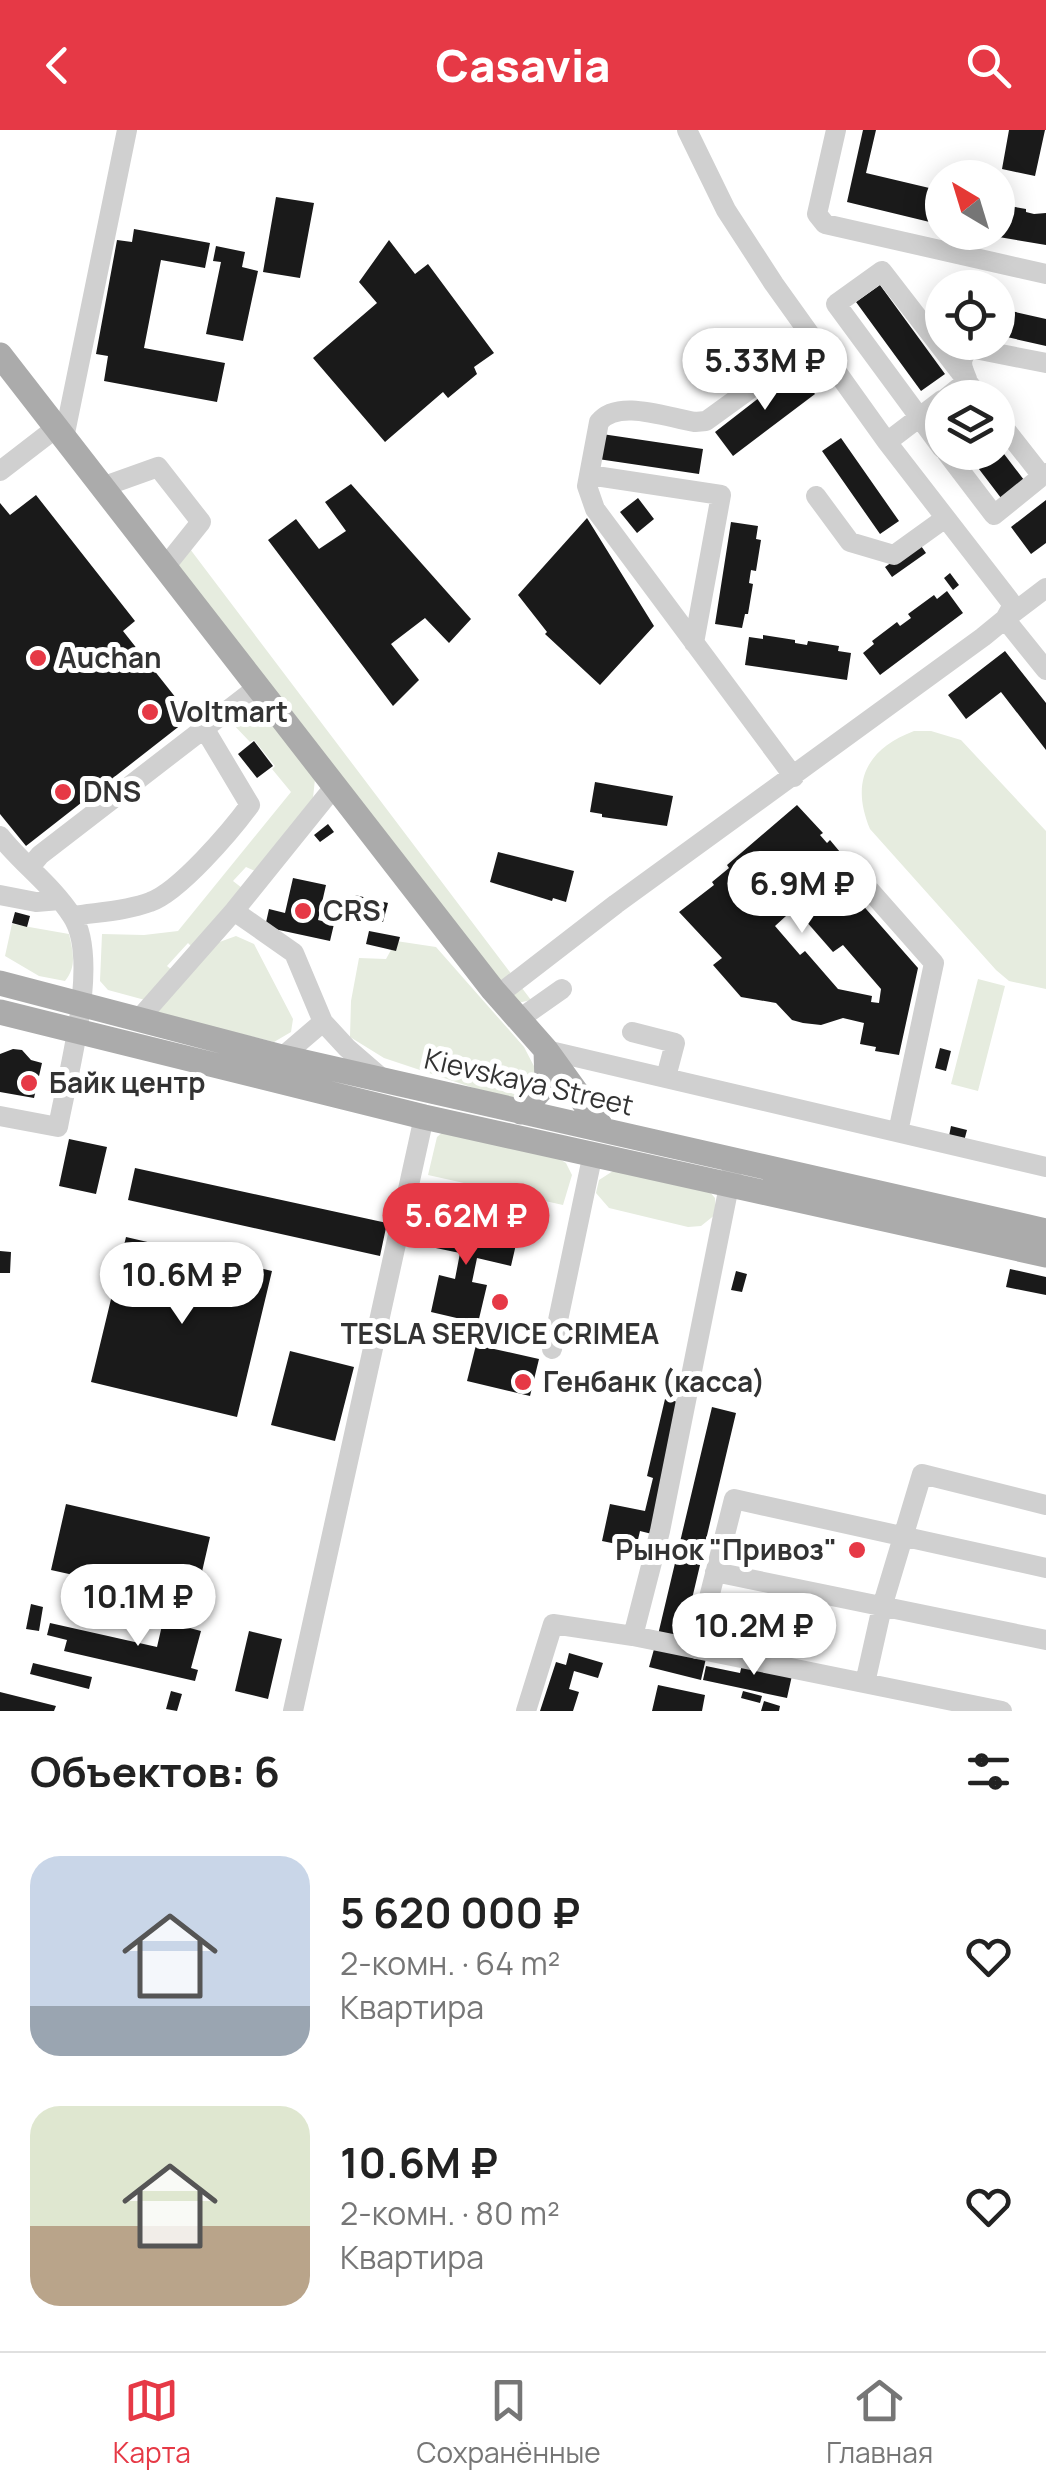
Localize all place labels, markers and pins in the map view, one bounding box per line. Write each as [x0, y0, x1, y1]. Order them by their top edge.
pin: 5.33M ₽ [673, 328, 857, 413]
place label: Auchan [58, 638, 162, 676]
marker: Auchan [27, 647, 49, 669]
place label: Voltmart [170, 692, 288, 730]
marker: Voltmart [139, 701, 161, 723]
place label: DNS [83, 772, 141, 810]
marker: DNS [52, 781, 74, 803]
pin: 6.9M ₽ [721, 851, 883, 936]
place label: CRS [323, 891, 381, 929]
marker: CRS [292, 900, 314, 922]
place label: Байк центр [49, 1063, 205, 1101]
marker: Байк центр [18, 1072, 40, 1094]
pin: 5.62M ₽ [374, 1183, 558, 1268]
pin: 10.6M ₽ [90, 1242, 274, 1327]
marker: TESLA SERVICE CRIMEA [489, 1291, 511, 1313]
place label: TESLA SERVICE CRIMEA [341, 1314, 660, 1352]
place label: Генбанк (касса) [543, 1362, 765, 1400]
marker: Генбанк (касса) [512, 1371, 534, 1393]
place label: Рынок "Привоз" [615, 1530, 837, 1568]
marker: Рынок "Привоз" [846, 1539, 868, 1561]
pin: 10.1M ₽ [46, 1564, 230, 1649]
pin: 10.2M ₽ [662, 1593, 846, 1678]

